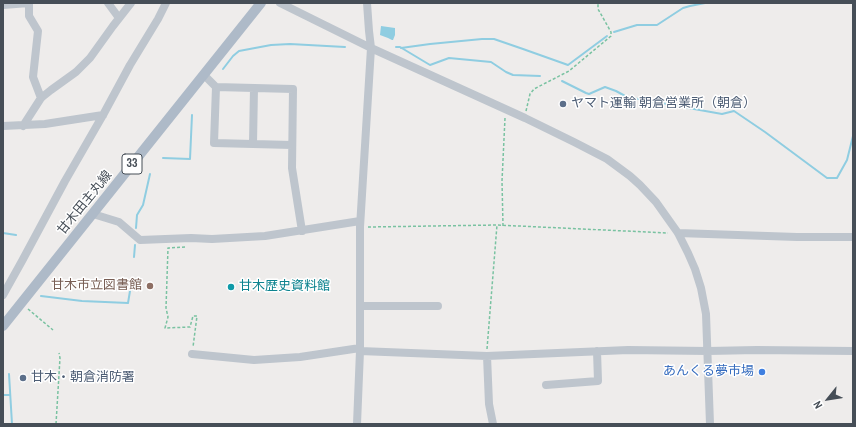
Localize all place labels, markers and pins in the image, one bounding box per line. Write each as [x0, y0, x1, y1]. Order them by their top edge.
place label: ヤマト運輸 朝倉営業所（朝倉） [571, 96, 756, 112]
marker: ヤマト運輸 朝倉営業所（朝倉） [558, 99, 568, 109]
place label: 甘木市立図書館 [51, 278, 142, 294]
place label: 甘木歴史資料館 [239, 279, 330, 295]
marker: 甘木市立図書館 [145, 281, 155, 291]
marker: 甘木歴史資料館 [226, 282, 236, 292]
place label: あんくる夢市場 [663, 364, 754, 380]
marker: あんくる夢市場 [757, 367, 767, 377]
place label: 甘木・朝倉消防署 [31, 370, 135, 386]
marker: 甘木・朝倉消防署 [18, 373, 28, 383]

